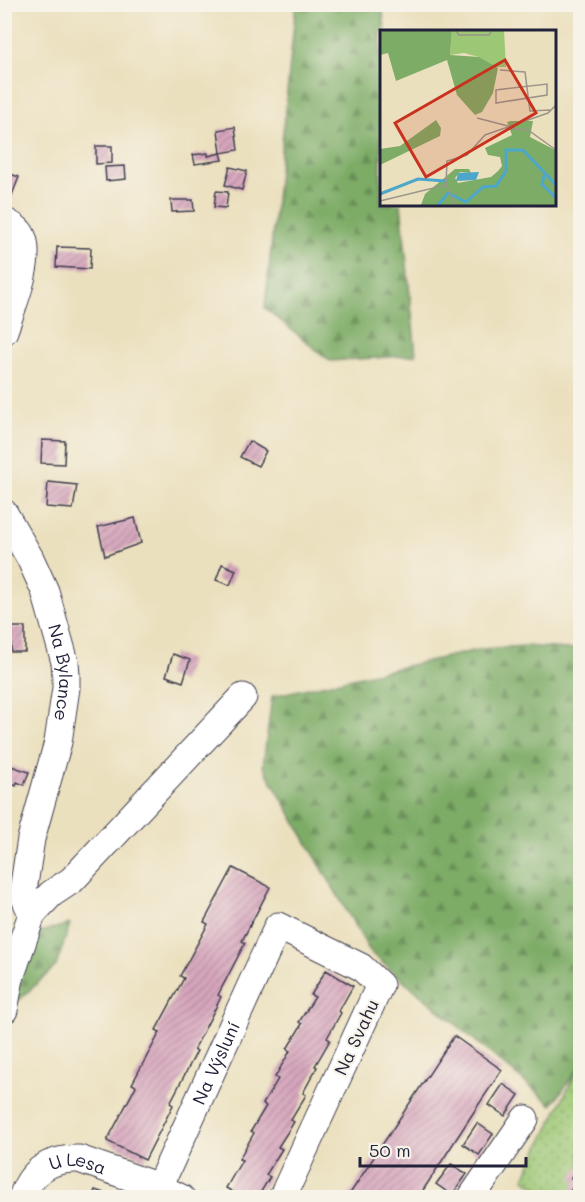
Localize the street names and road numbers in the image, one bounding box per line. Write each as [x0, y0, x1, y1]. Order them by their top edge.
street label: Na Bylance [43, 621, 78, 723]
street label: Na Svahu [328, 995, 384, 1079]
street label: Na Výsluní [186, 1017, 245, 1108]
street label: U Lesa [46, 1147, 110, 1180]

